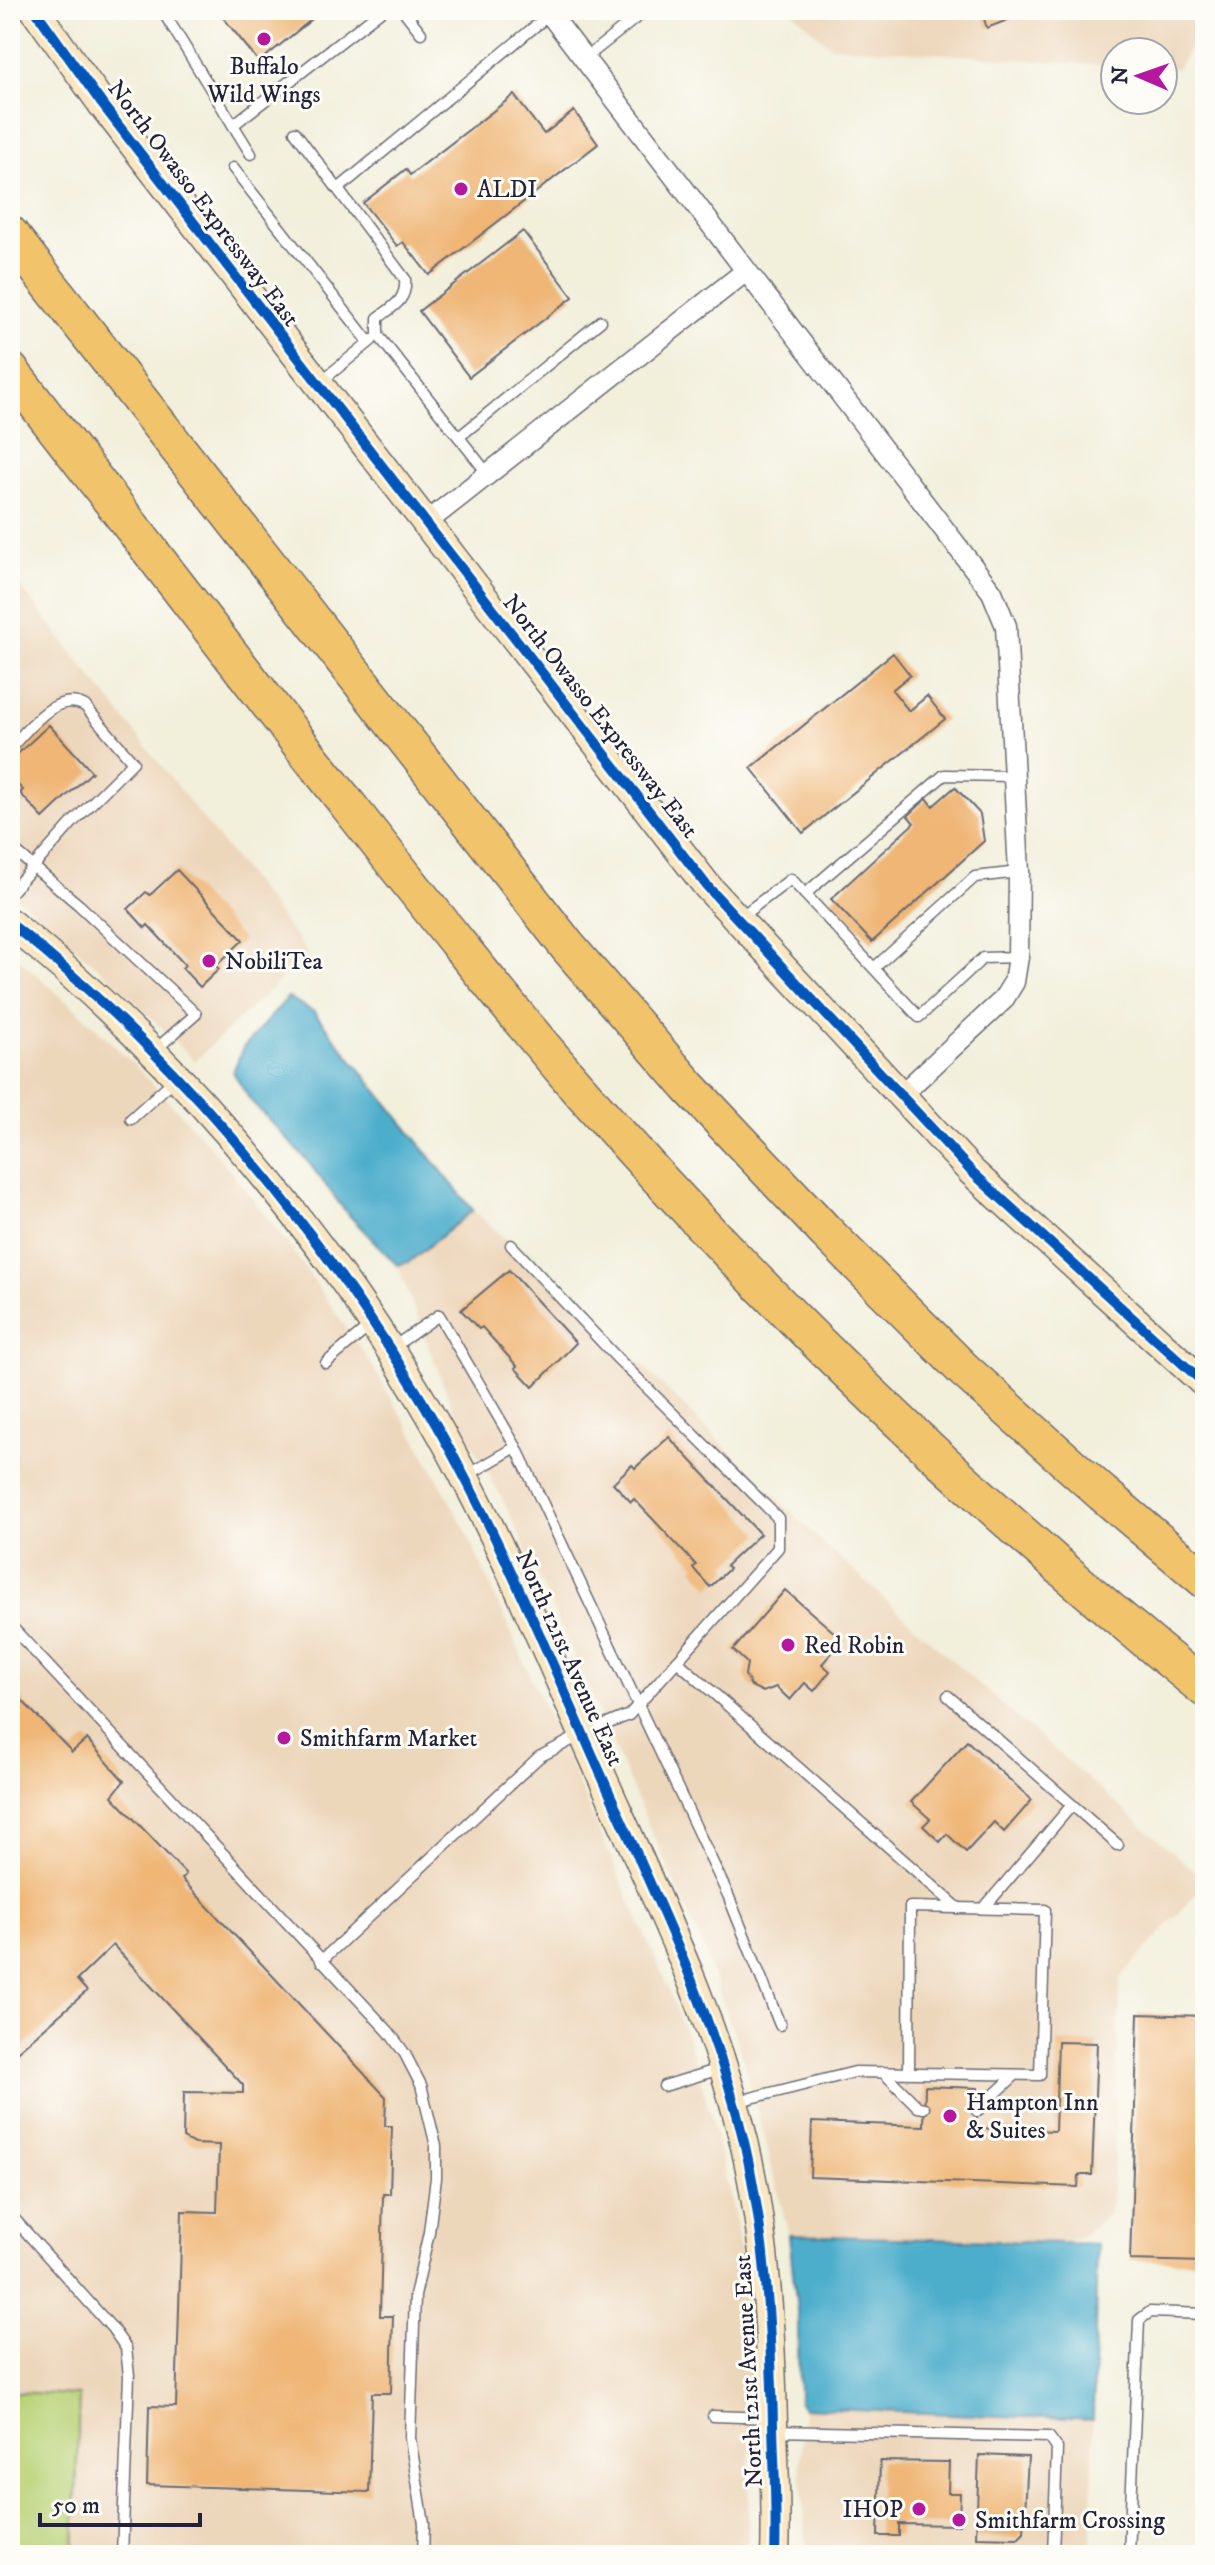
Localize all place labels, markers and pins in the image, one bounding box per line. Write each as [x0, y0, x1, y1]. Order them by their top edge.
marker: Buffalo Wild Wings [255, 30, 273, 48]
place label: Buffalo Wild Wings [207, 52, 320, 110]
place label: ALDI [477, 175, 537, 205]
marker: ALDI [452, 180, 470, 198]
place label: NobiliTea [225, 947, 323, 977]
marker: NobiliTea [200, 952, 218, 970]
place label: Red Robin [804, 1631, 905, 1661]
marker: Red Robin [779, 1636, 797, 1654]
place label: Smithfarm Market [300, 1724, 478, 1754]
marker: Smithfarm Market [275, 1729, 293, 1747]
place label: Hampton Inn & Suites [966, 2088, 1099, 2146]
marker: Hampton Inn & Suites [941, 2107, 959, 2125]
place label: IHOP [843, 2495, 903, 2525]
marker: IHOP [910, 2500, 928, 2518]
place label: Smithfarm Crossing [975, 2506, 1165, 2536]
marker: Smithfarm Crossing [950, 2511, 968, 2529]

